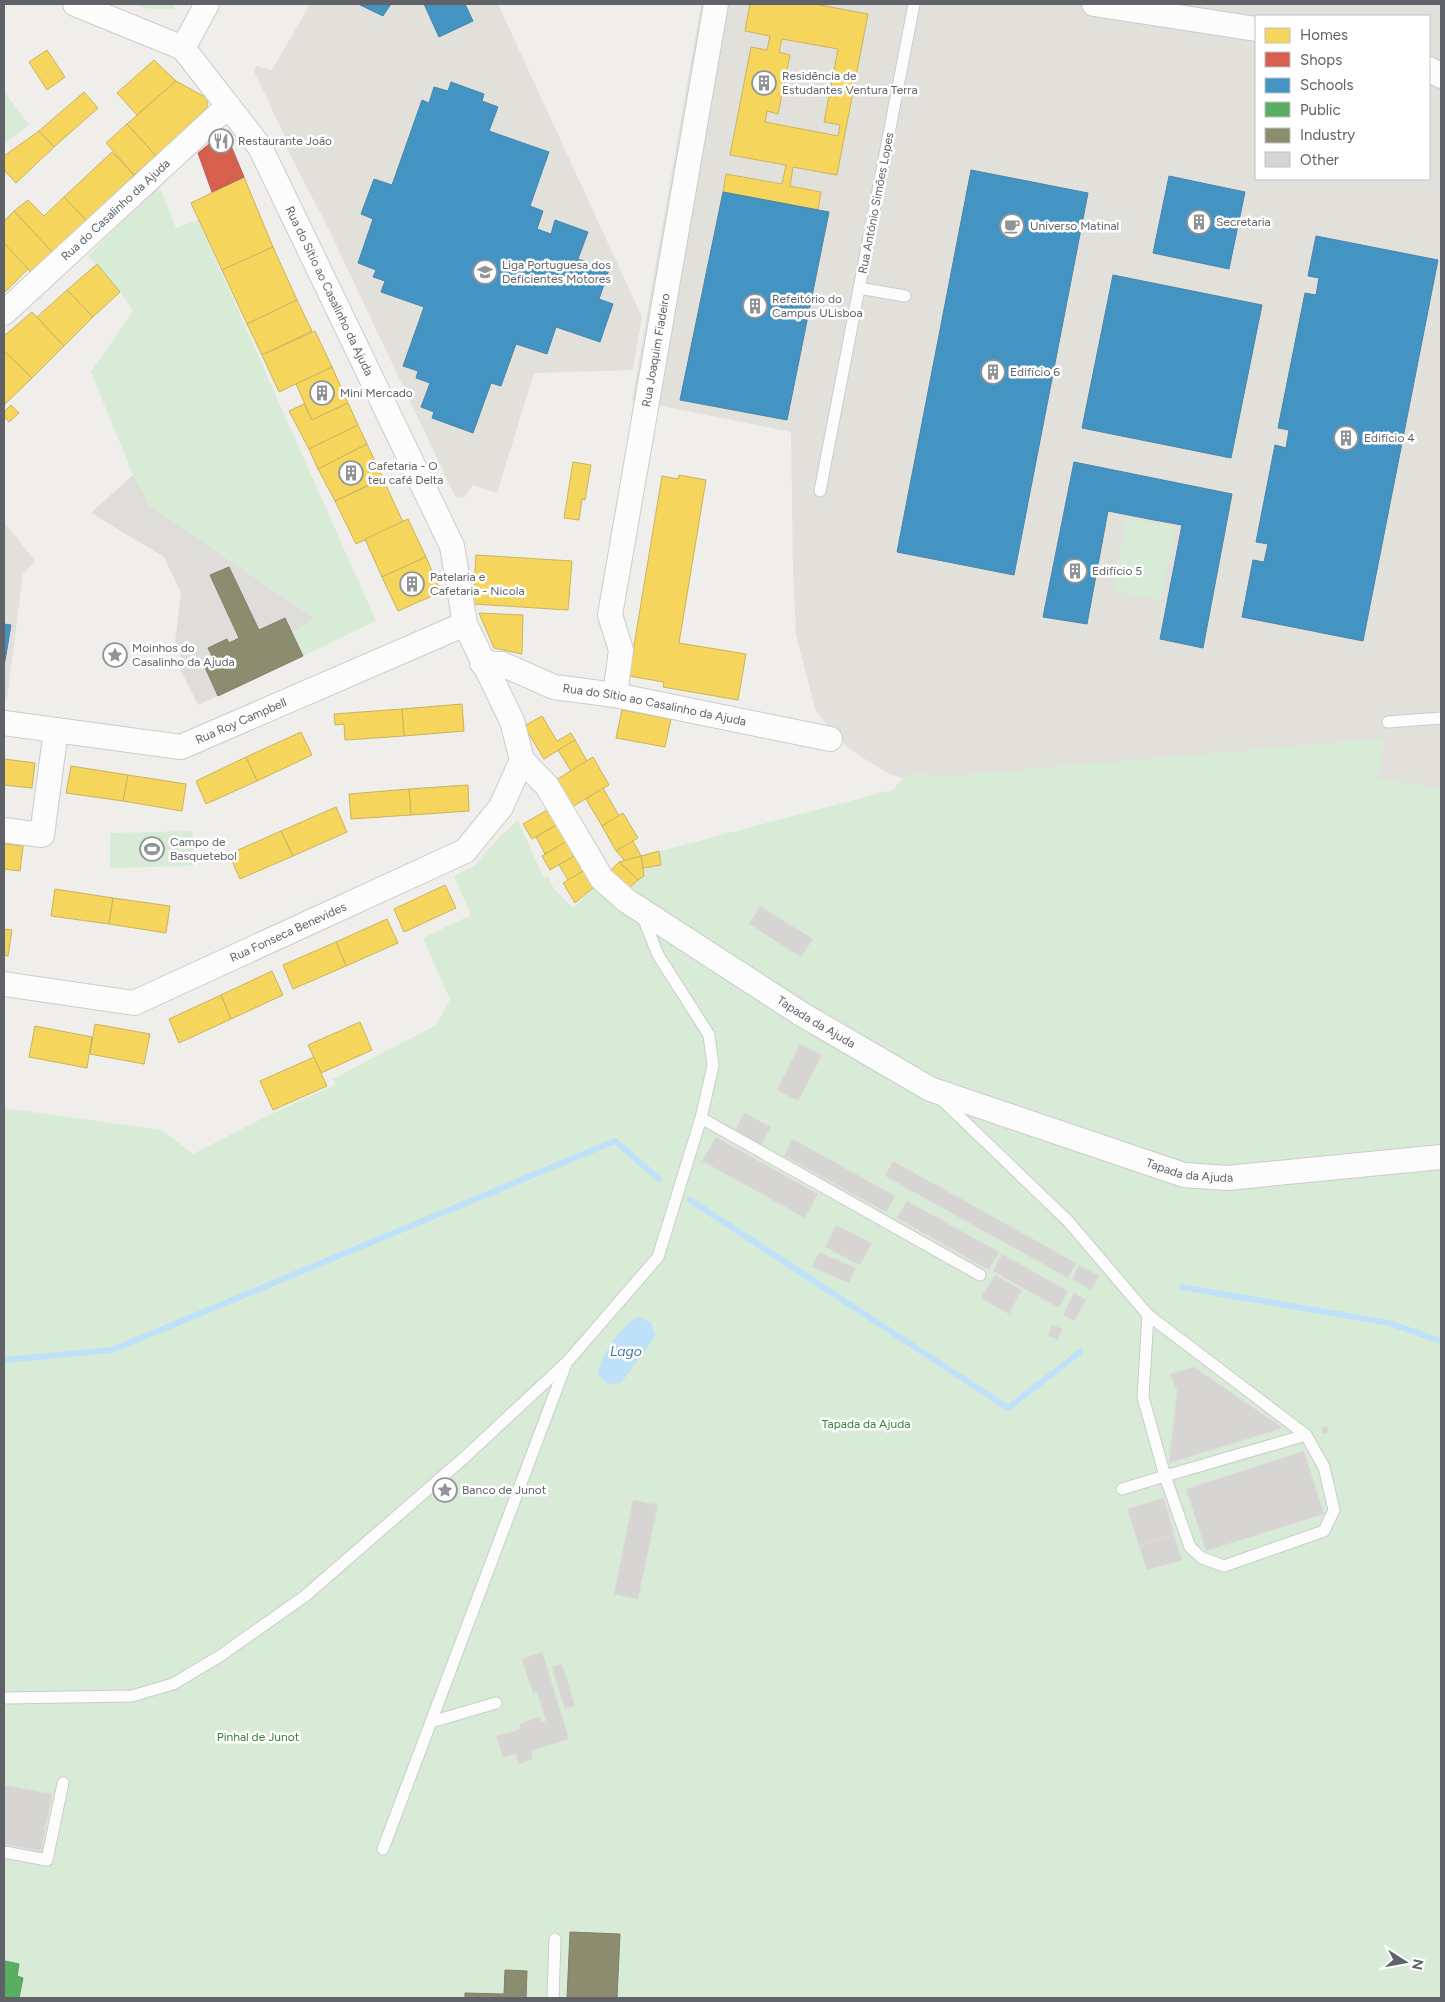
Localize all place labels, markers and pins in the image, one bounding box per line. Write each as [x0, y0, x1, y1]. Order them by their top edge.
place label: Residência de Estudantes Ventura Terra [782, 69, 918, 97]
building icon: Residência de Estudantes Ventura Terra [751, 70, 777, 96]
restaurant icon: Restaurante João [208, 128, 234, 154]
place label: Restaurante João [238, 134, 332, 148]
building icon: Secretaria [1186, 209, 1212, 235]
cafe icon: Universo Matinal [999, 213, 1025, 239]
place label: Secretaria [1216, 215, 1271, 229]
place label: Universo Matinal [1030, 219, 1119, 233]
place label: Liga Portuguesa dos Deficientes Motores [502, 258, 611, 286]
school or university icon: Liga Portuguesa dos Deficientes Motores [472, 259, 498, 285]
place label: Refeitório do Campus ULisboa [772, 292, 863, 320]
building icon: Refeitório do Campus ULisboa [742, 293, 768, 319]
building icon: Edifício 6 [980, 359, 1006, 385]
place label: Edifício 6 [1010, 365, 1060, 379]
building icon: Mini Mercado [309, 380, 335, 406]
place label: Mini Mercado [340, 386, 413, 400]
building icon: Edifício 4 [1333, 425, 1359, 451]
place label: Edifício 4 [1364, 431, 1415, 445]
place label: Cafetaria - O teu café Delta [368, 459, 443, 487]
building icon: Cafetaria - O teu café Delta [338, 460, 364, 486]
building icon: Edifício 5 [1062, 558, 1088, 584]
place label: Edifício 5 [1092, 564, 1142, 578]
place label: Patelaria e Cafetaria - Nicola [430, 570, 525, 598]
building icon: Patelaria e Cafetaria - Nicola [399, 571, 425, 597]
place label: Moinhos do Casalinho da Ajuda [132, 641, 235, 669]
place icon: Moinhos do Casalinho da Ajuda [102, 642, 128, 668]
place label: Campo de Basquetebol [170, 835, 237, 863]
sports icon: Campo de Basquetebol [139, 836, 165, 862]
place icon: Banco de Junot [432, 1477, 458, 1503]
place label: Banco de Junot [462, 1483, 547, 1497]

